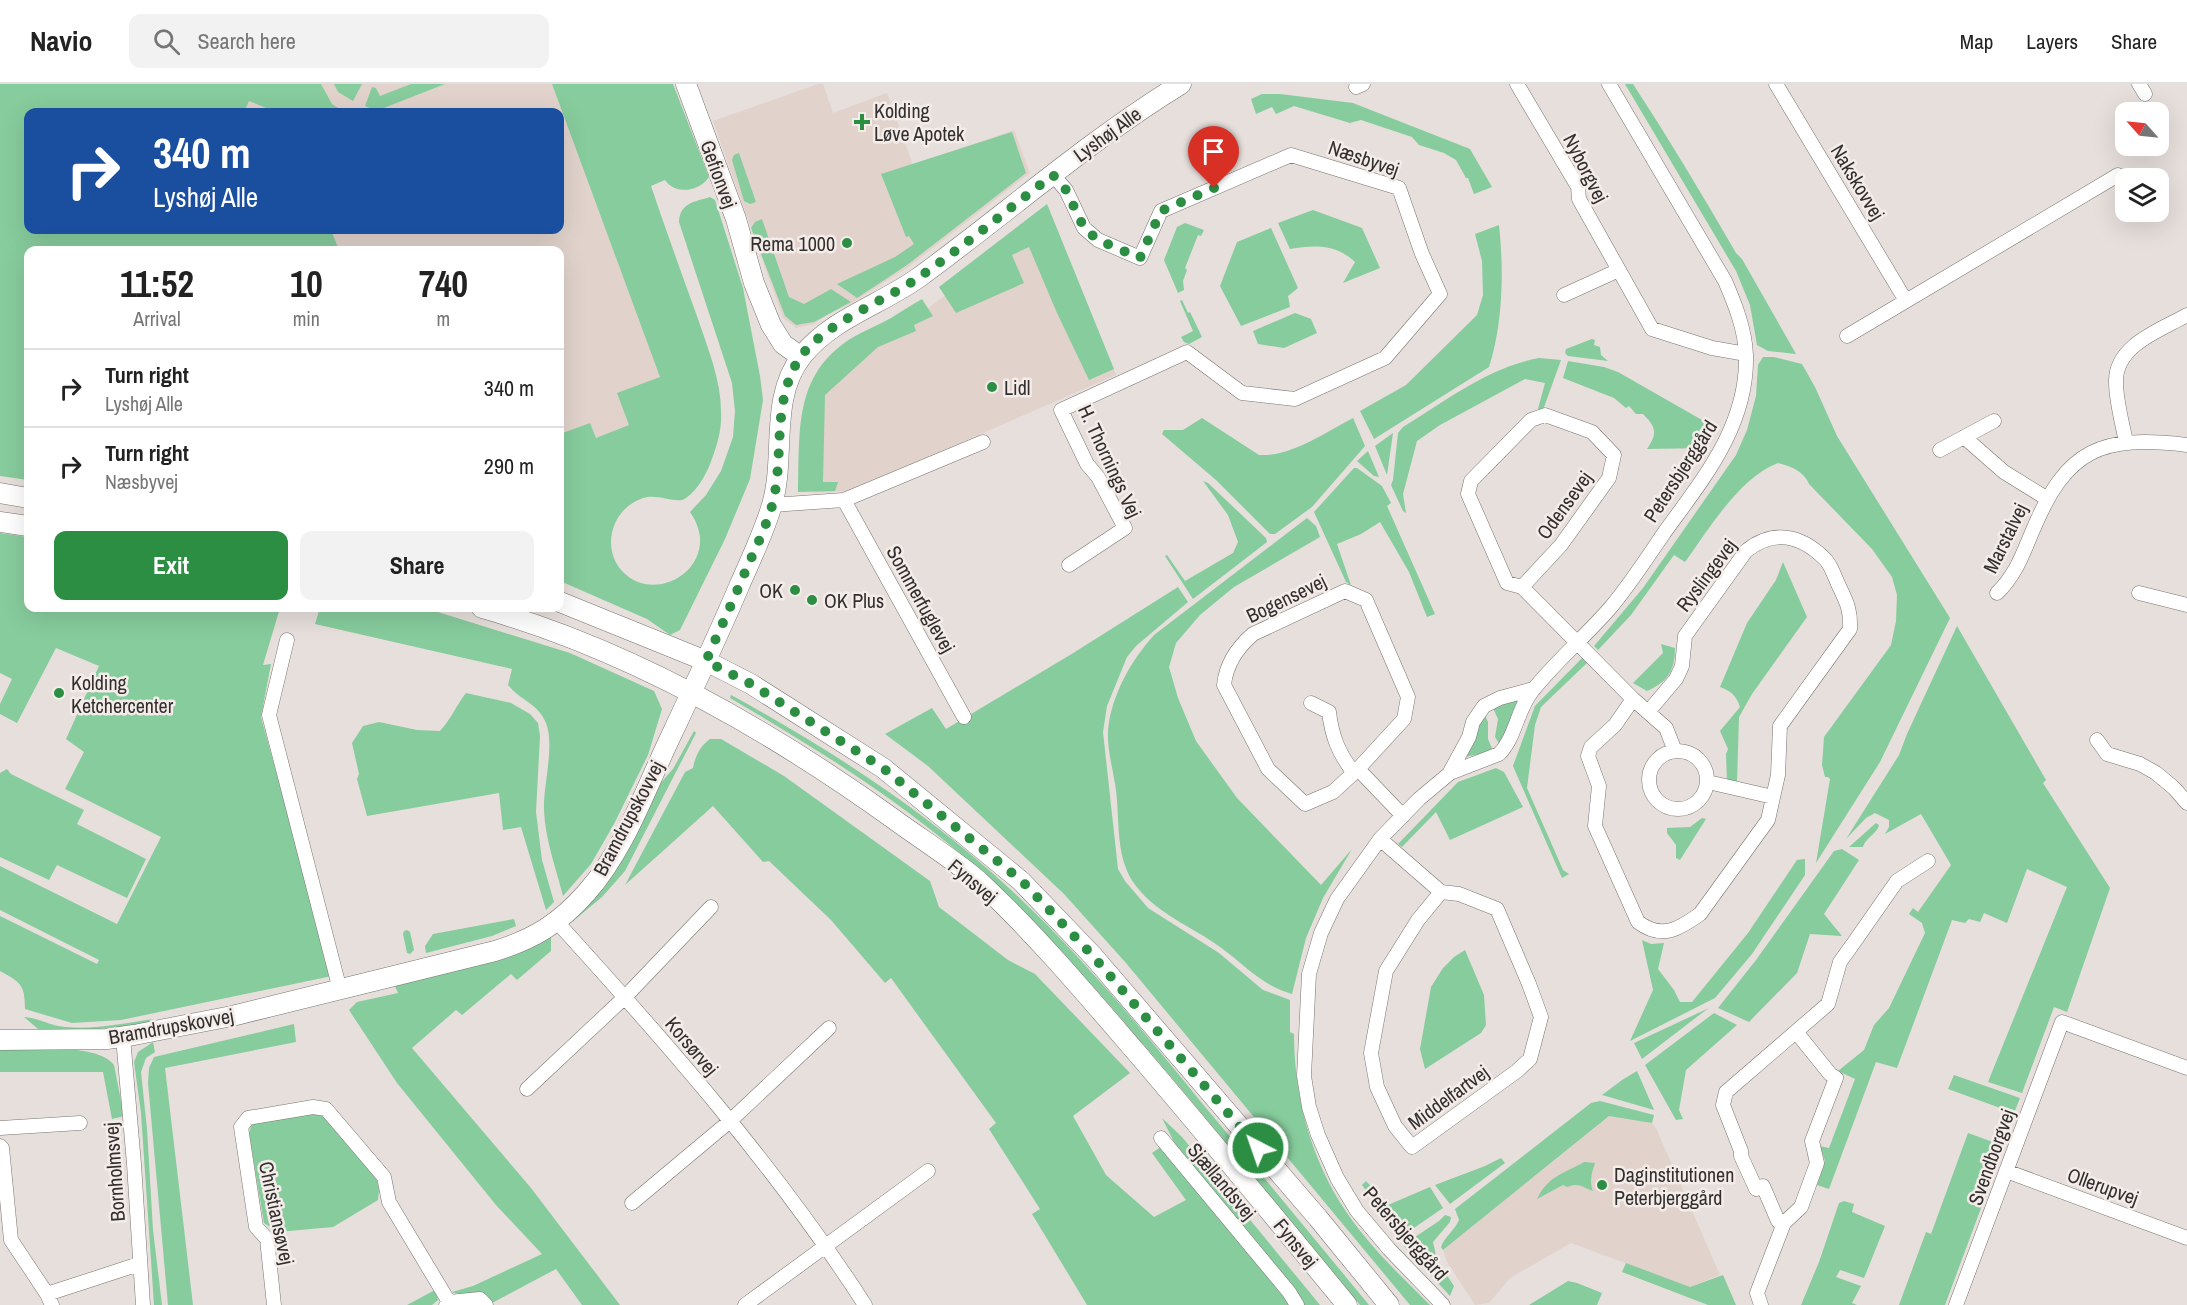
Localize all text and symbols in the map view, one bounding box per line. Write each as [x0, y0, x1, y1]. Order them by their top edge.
search box [129, 14, 549, 68]
text: Navio [30, 22, 93, 60]
icon: search [150, 25, 183, 58]
text: Search here [198, 26, 296, 56]
text: Map [1960, 27, 1993, 56]
text: Layers [2026, 27, 2078, 56]
text: Share [2111, 27, 2157, 56]
place label: Kolding Løve Apotek [874, 97, 965, 147]
street label: Lyshøj Alle [1068, 100, 1146, 168]
north arrow [2115, 102, 2169, 156]
map controls [2115, 102, 2169, 222]
marker: Kolding Løve Apotek [855, 115, 869, 129]
text: 340 m [153, 125, 251, 181]
pin [1188, 126, 1239, 188]
street label: Nyborgvej [1557, 129, 1615, 207]
icon: right [54, 132, 132, 210]
street label: Næsbyvej [1325, 133, 1403, 183]
icon: arrive [1197, 135, 1230, 168]
street label: Gefionvej [694, 136, 744, 212]
street label: Nakskovvej [1825, 139, 1891, 225]
button: layers [2115, 168, 2169, 222]
text: Lyshøj Alle [153, 179, 258, 215]
place label: Rema 1000 [750, 230, 835, 257]
marker: Rema 1000 [840, 236, 854, 250]
text: 11:52 [120, 260, 194, 308]
text: 10 [290, 260, 323, 308]
text: 740 [419, 260, 468, 308]
text: Arrival [133, 305, 181, 332]
text: min [293, 305, 320, 332]
text: m [437, 305, 450, 332]
text: Turn right [105, 360, 189, 390]
icon: right [54, 372, 87, 405]
text: 340 m [484, 373, 534, 403]
place label: Lidl [1004, 374, 1030, 401]
marker: Lidl [985, 380, 999, 394]
text: Lyshøj Alle [105, 390, 183, 417]
street label: H. Thornings Vej [1072, 400, 1148, 522]
street label: Petersbjerggård [1637, 415, 1723, 527]
text: Turn right [105, 438, 189, 468]
icon: right [54, 450, 87, 483]
text: 290 m [484, 451, 534, 481]
street label: Odensevej [1530, 465, 1598, 545]
text: Næsbyvej [105, 468, 178, 495]
street label: Marstalvej [1976, 498, 2034, 578]
button: Exit [54, 531, 288, 600]
button: Share [300, 531, 534, 600]
street label: Ryslingevej [1670, 533, 1742, 617]
street label: Sommerfuglevej [880, 541, 962, 657]
street label: Bogensevej [1242, 567, 1330, 629]
place label: OK [759, 577, 783, 604]
marker: OK [788, 583, 802, 597]
place label: OK Plus [824, 587, 884, 614]
marker: OK Plus [805, 593, 819, 607]
place label: Kolding Ketchercenter [71, 669, 174, 719]
marker: Kolding Ketchercenter [52, 686, 66, 700]
street label: Bramdrupskovvej [586, 756, 670, 880]
street label: Fynsvej [943, 852, 1003, 910]
street label: Bramdrupskovvej [106, 1002, 236, 1050]
street label: Korsørvej [659, 1011, 725, 1081]
street label: Middelfartvej [1402, 1058, 1494, 1136]
street label: Svendborgvej [1961, 1105, 2021, 1209]
position arrow [1226, 1116, 1290, 1180]
street label: Bornholmsvej [97, 1122, 131, 1222]
street label: Sjællandsvej [1182, 1137, 1262, 1225]
street label: Christiansøvej [253, 1159, 301, 1267]
place label: Daginstitutionen Peterbjerggård [1614, 1161, 1734, 1211]
street label: Ollerupvej [2064, 1161, 2142, 1211]
marker: Daginstitutionen Peterbjerggård [1595, 1178, 1609, 1192]
street label: Petersbjerggård [1358, 1180, 1454, 1286]
street label: Fynsvej [1268, 1213, 1324, 1273]

